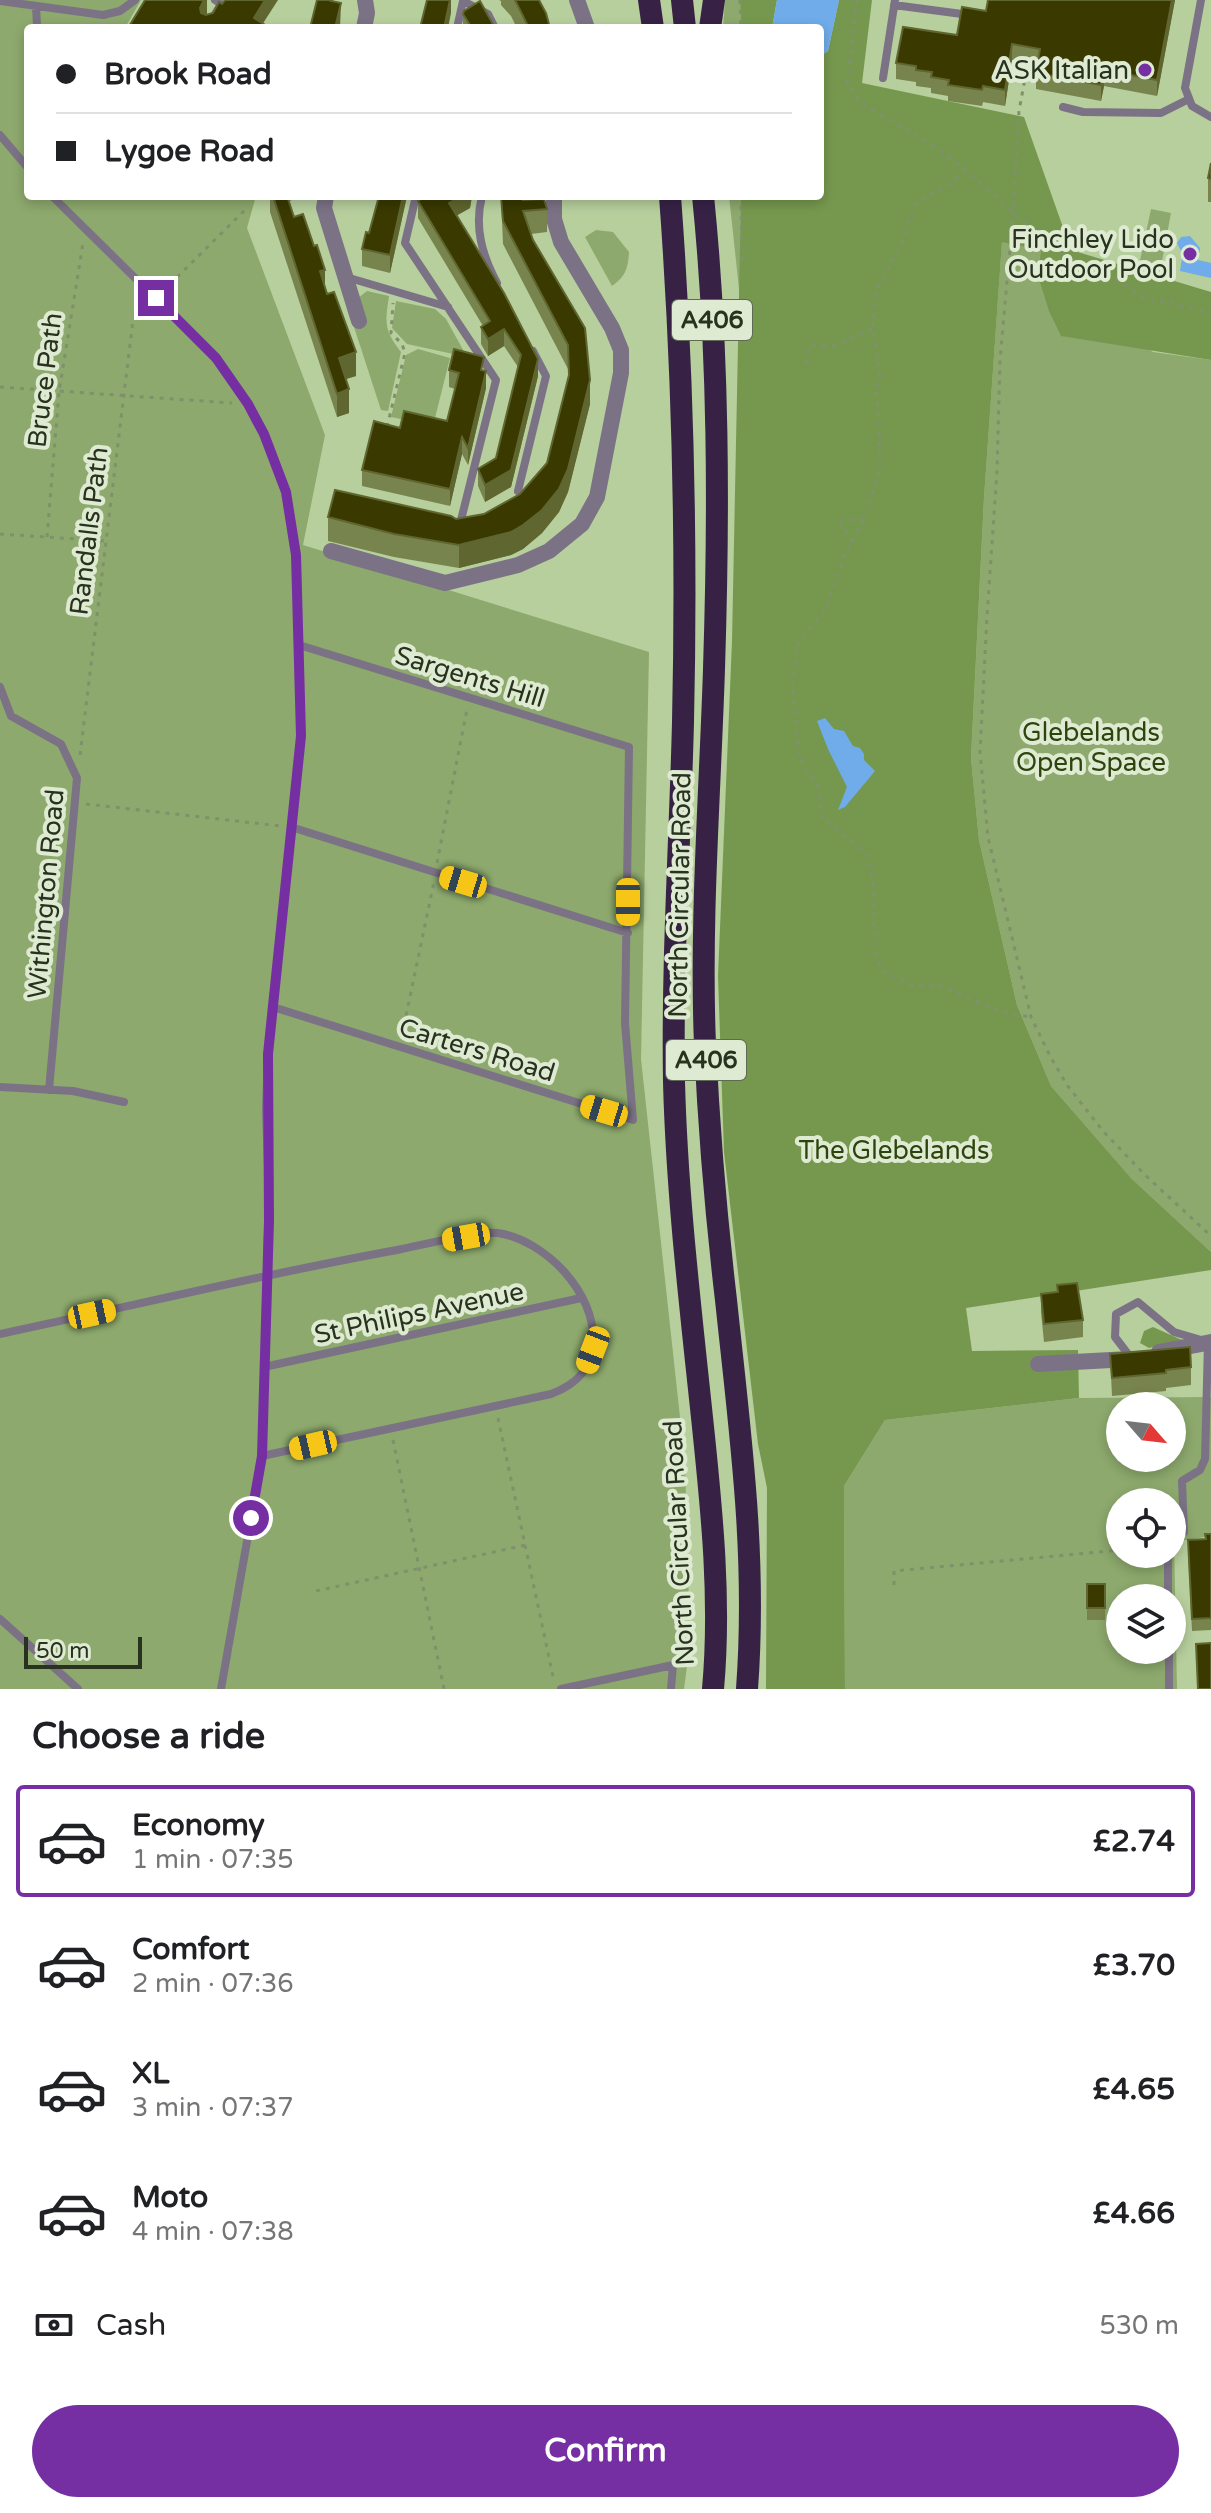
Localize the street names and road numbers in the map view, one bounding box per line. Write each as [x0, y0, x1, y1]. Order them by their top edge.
road number: A406 [672, 300, 752, 340]
street label: Bruce Path [21, 311, 69, 449]
street label: Randalls Path [63, 445, 115, 617]
street label: Sargents Hill [391, 640, 549, 714]
street label: North Circular Road [662, 772, 698, 1018]
street label: Withington Road [21, 788, 71, 1000]
street label: Carters Road [395, 1012, 559, 1088]
road number: A406 [666, 1040, 746, 1080]
street label: St Philips Avenue [311, 1276, 527, 1350]
street label: North Circular Road [657, 1419, 701, 1667]

